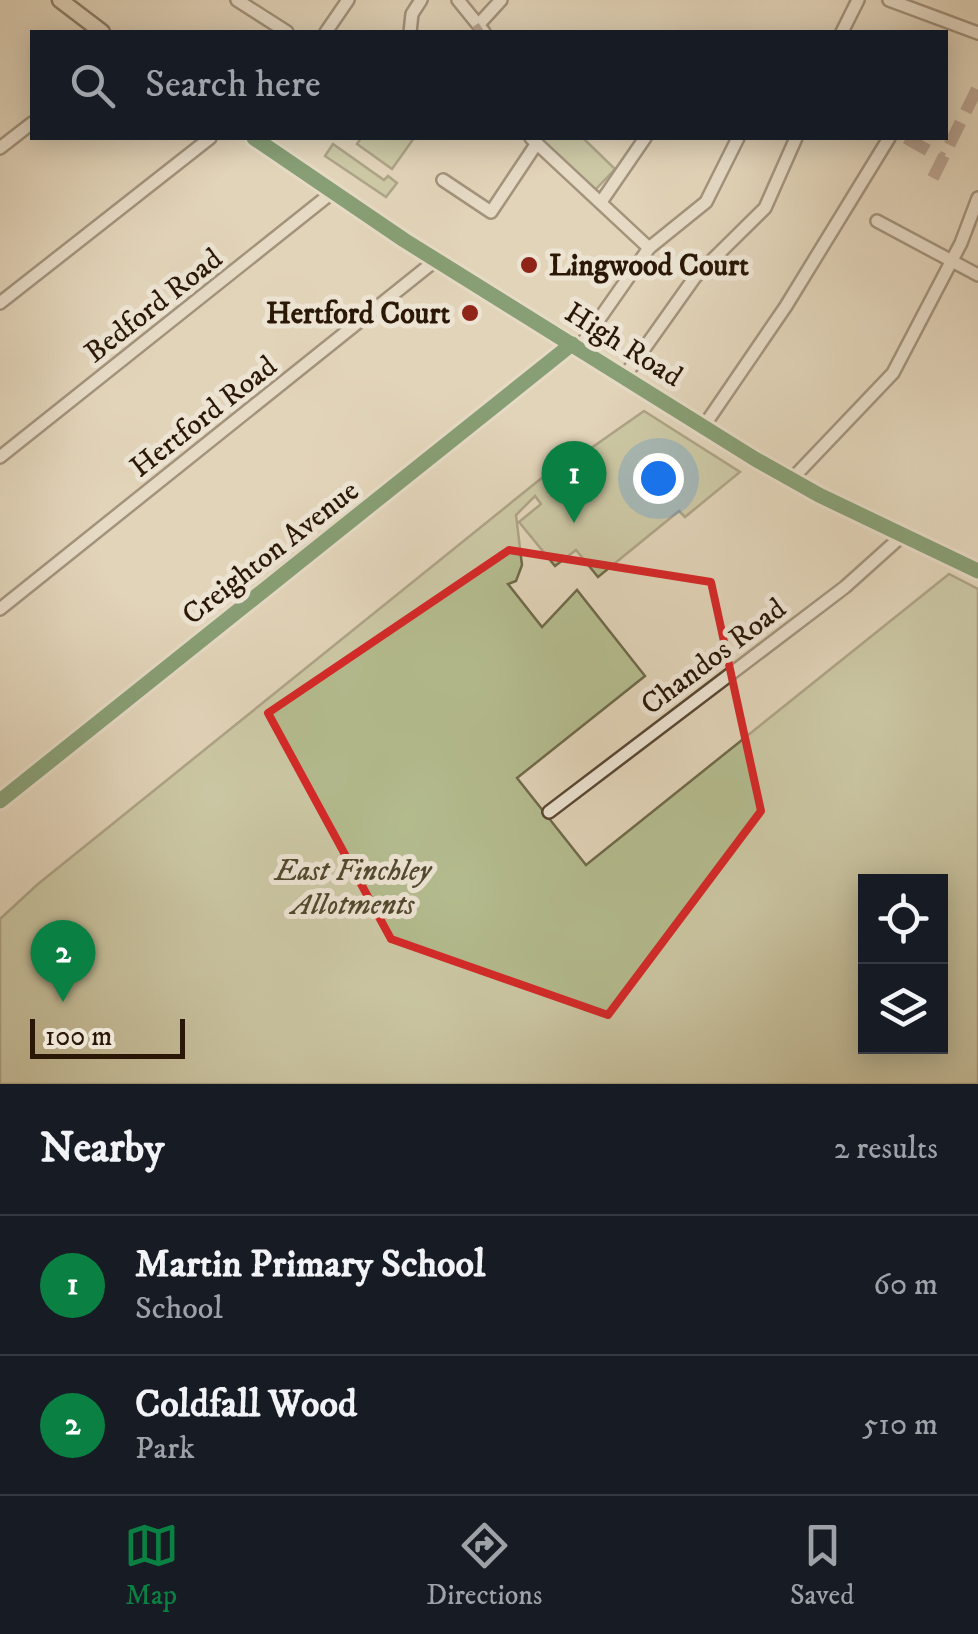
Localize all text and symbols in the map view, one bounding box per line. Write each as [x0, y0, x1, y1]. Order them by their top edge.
search box [30, 30, 948, 140]
icon: search [65, 58, 120, 113]
text: Search here [145, 61, 321, 109]
street label: Bedford Road [78, 241, 230, 372]
place label: Lingwood Court [549, 248, 749, 285]
marker: Lingwood Court [518, 254, 540, 276]
street label: High Road [558, 295, 689, 396]
place label: Hertford Court [266, 296, 450, 333]
marker: Hertford Court [459, 302, 481, 324]
street label: Hertford Road [123, 348, 285, 486]
pin: 1 [542, 440, 606, 523]
your location [633, 453, 684, 504]
street label: Creighton Avenue [175, 473, 367, 634]
street label: Chandos Road [634, 591, 794, 724]
park label: East Finchley Allotments [273, 853, 433, 924]
map controls [858, 874, 948, 1054]
button: locate [858, 874, 948, 964]
pin: 2 [30, 920, 96, 1002]
button: layers [858, 964, 948, 1054]
scale bar [30, 1014, 185, 1058]
text: 100 m [45, 1019, 112, 1054]
text: Nearby [40, 1123, 164, 1175]
text: 2 results [834, 1129, 938, 1169]
text: Martin Primary School [135, 1241, 485, 1289]
text: 1 [67, 1265, 78, 1305]
text: 60 m [873, 1265, 938, 1305]
text: School [135, 1289, 223, 1329]
text: Coldfall Wood [135, 1381, 357, 1429]
text: 2 [65, 1405, 80, 1445]
text: 510 m [862, 1405, 938, 1445]
text: Park [135, 1429, 195, 1469]
tab: Map [124, 1518, 179, 1613]
tab: Directions [426, 1518, 542, 1613]
tab: Saved [790, 1518, 854, 1613]

